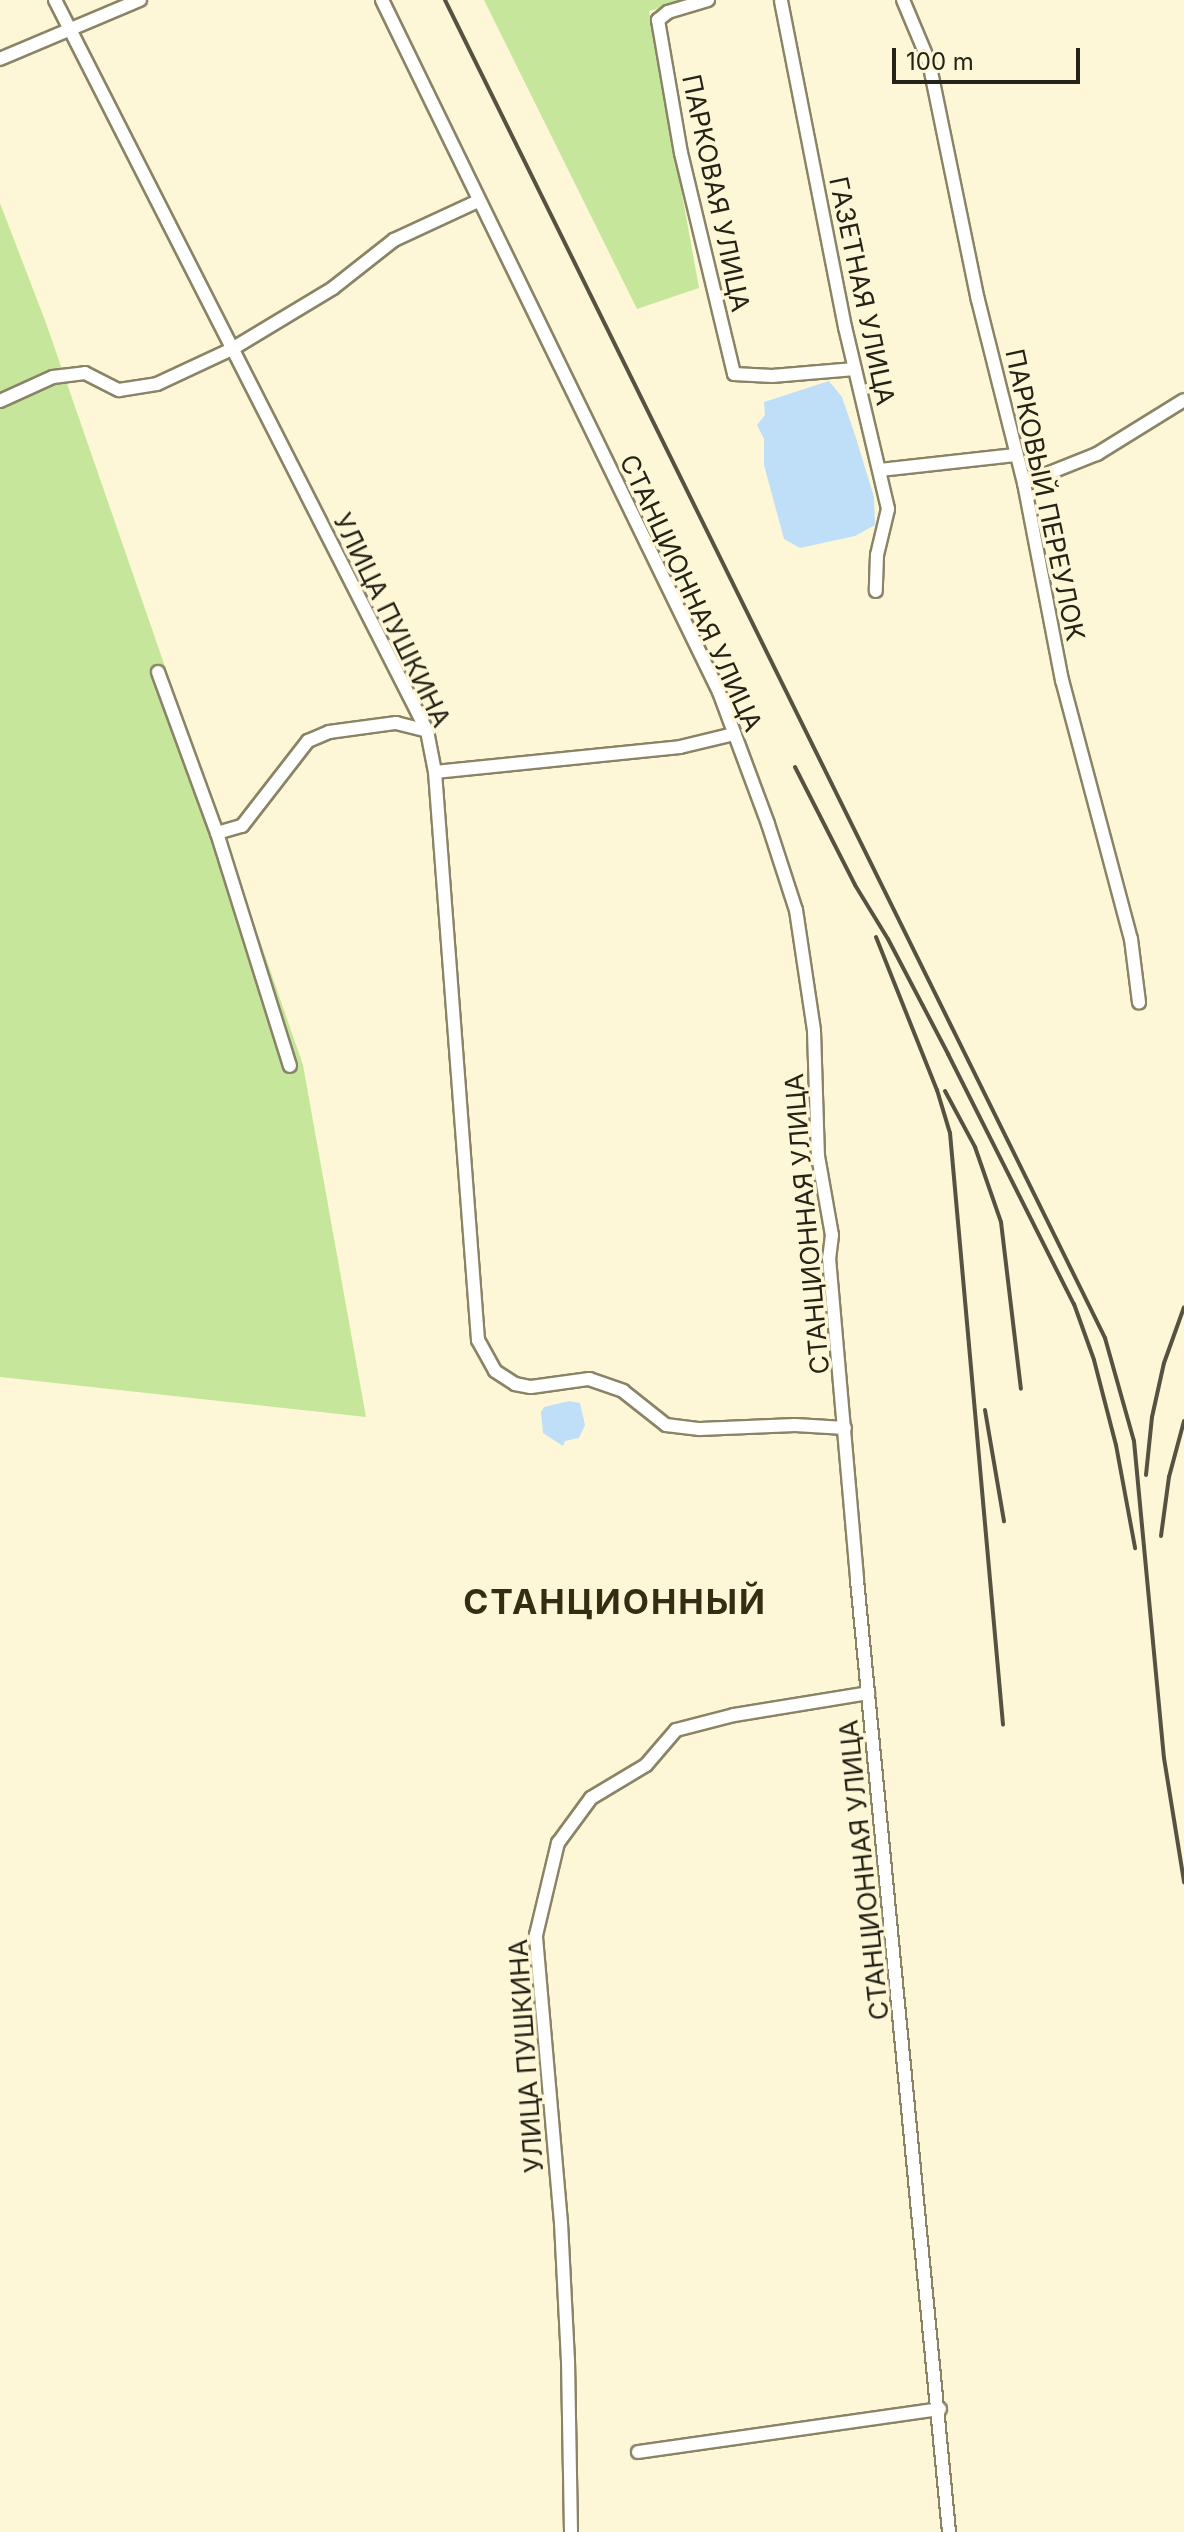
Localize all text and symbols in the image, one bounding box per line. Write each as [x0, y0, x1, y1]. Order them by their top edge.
scale bar [896, 32, 1084, 82]
text: 100 m [906, 47, 974, 76]
street label: ПАРКОВАЯ УЛИЦА [676, 72, 756, 314]
street label: ГАЗЕТНАЯ УЛИЦА [823, 174, 901, 408]
street label: ПАРКОВЫЙ ПЕРЕУЛОК [999, 346, 1091, 644]
street label: СТАНЦИОННАЯ УЛИЦА [613, 450, 769, 736]
street label: УЛИЦА ПУШКИНА [327, 508, 457, 732]
street label: СТАНЦИОННАЯ УЛИЦА [778, 1072, 836, 1376]
district label: СТАНЦИОННЫЙ [463, 1582, 767, 1622]
street label: СТАНЦИОННАЯ УЛИЦА [833, 1718, 895, 2022]
street label: УЛИЦА ПУШКИНА [502, 1938, 550, 2174]

